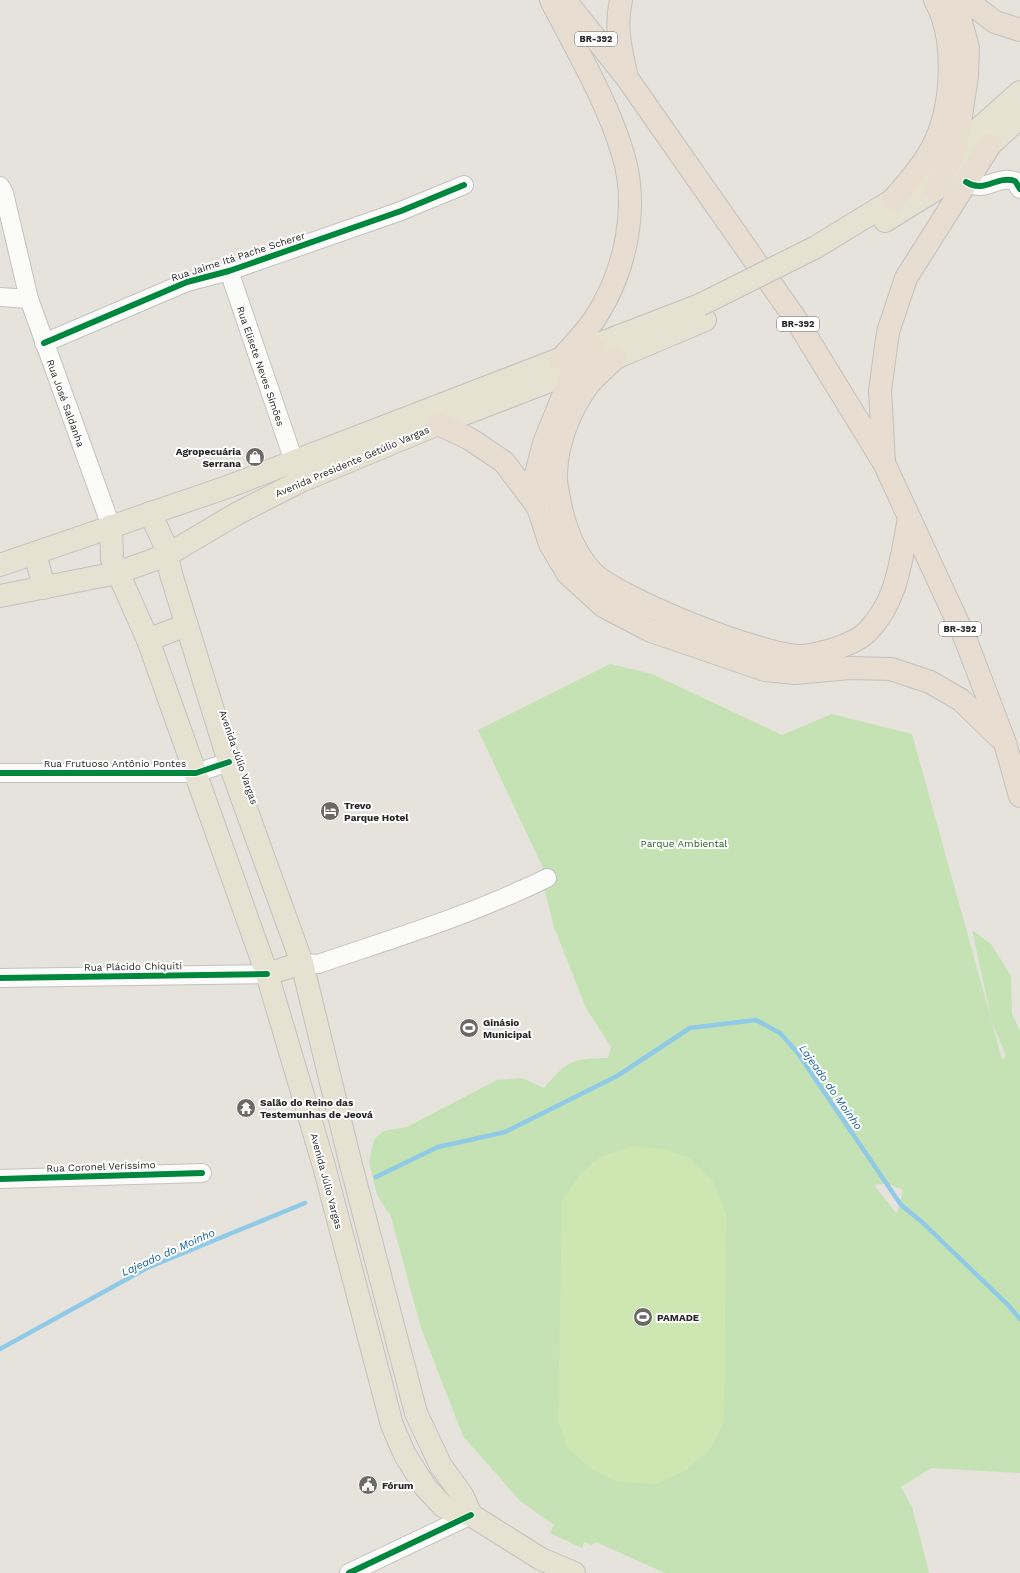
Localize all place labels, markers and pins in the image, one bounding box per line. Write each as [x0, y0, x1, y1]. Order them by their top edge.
place label: Agropecuária Serrana [176, 446, 241, 469]
shop icon: Agropecuária Serrana [244, 446, 266, 468]
hotel icon: Trevo Parque Hotel [319, 800, 341, 822]
place label: Trevo Parque Hotel [344, 800, 409, 823]
sports icon: Ginásio Municipal [458, 1017, 480, 1039]
place label: Ginásio Municipal [483, 1017, 532, 1040]
temple icon: Salão do Reino das Testemunhas de Jeová [235, 1097, 257, 1119]
place label: Salão do Reino das Testemunhas de Jeová [260, 1097, 373, 1120]
sports icon: PAMADE [632, 1306, 654, 1328]
place label: PAMADE [657, 1312, 699, 1323]
public building icon: Fórum [357, 1474, 379, 1496]
place label: Fórum [382, 1480, 414, 1491]

